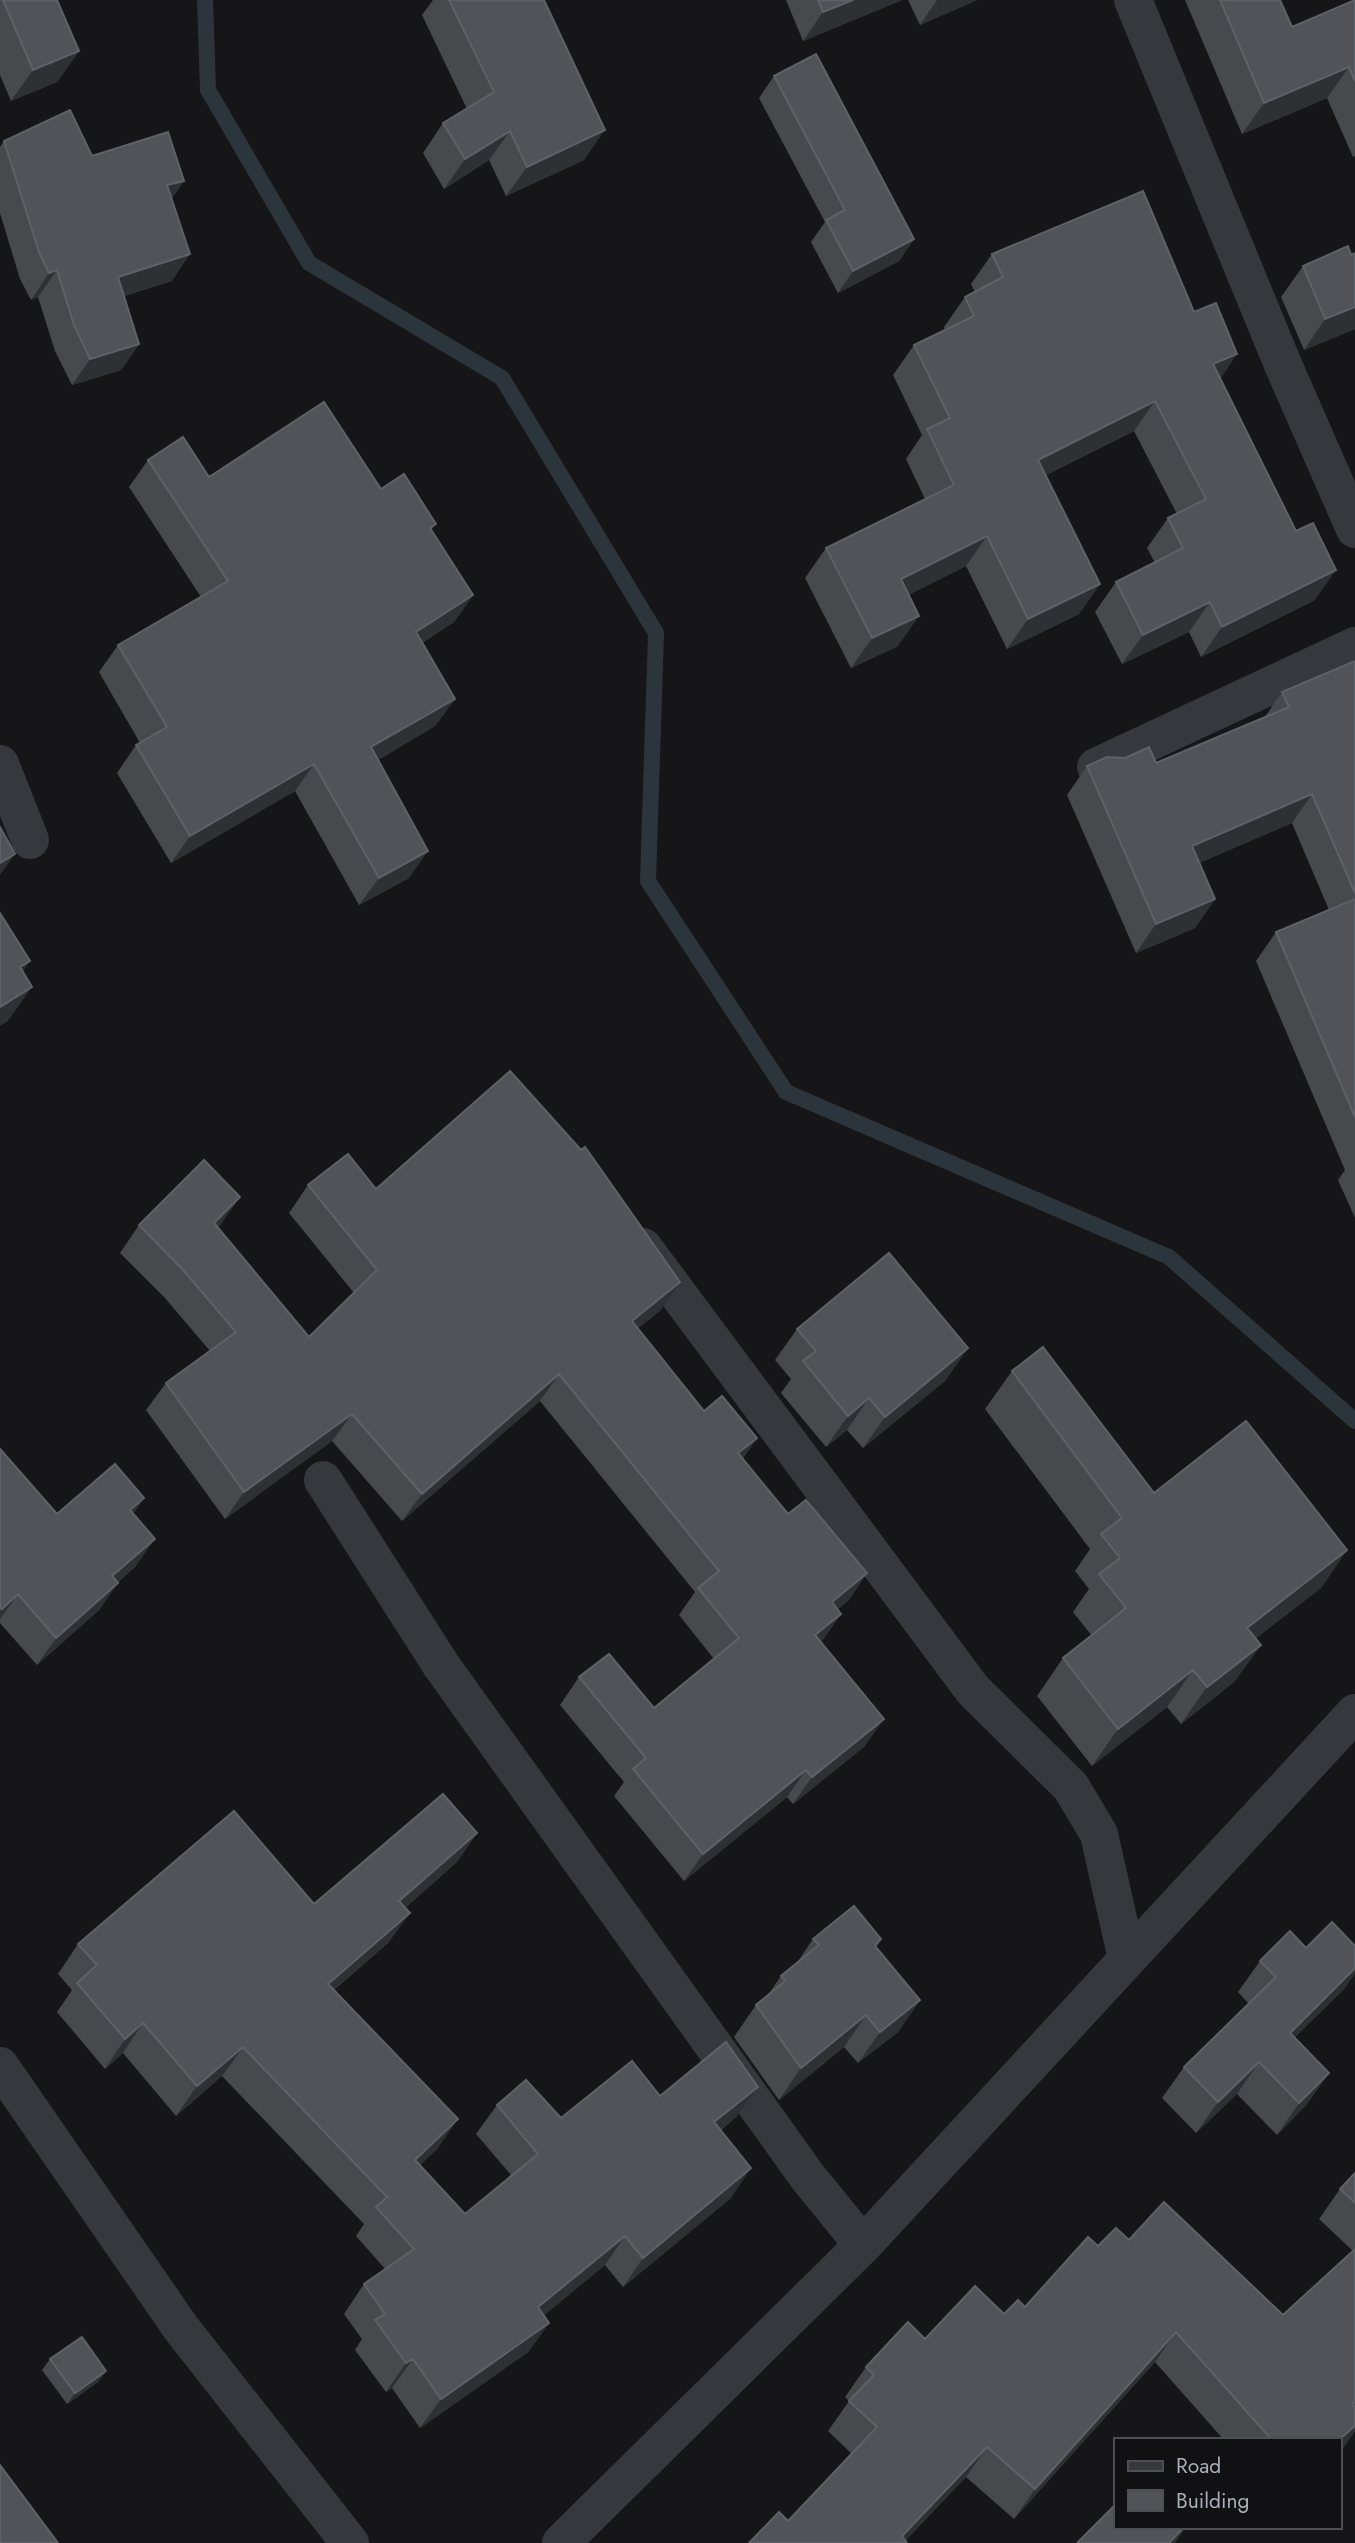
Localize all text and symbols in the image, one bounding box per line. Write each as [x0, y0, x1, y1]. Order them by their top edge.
legend [1114, 2438, 1341, 2529]
text: Road [1176, 2451, 1221, 2481]
text: Building [1176, 2486, 1249, 2516]

